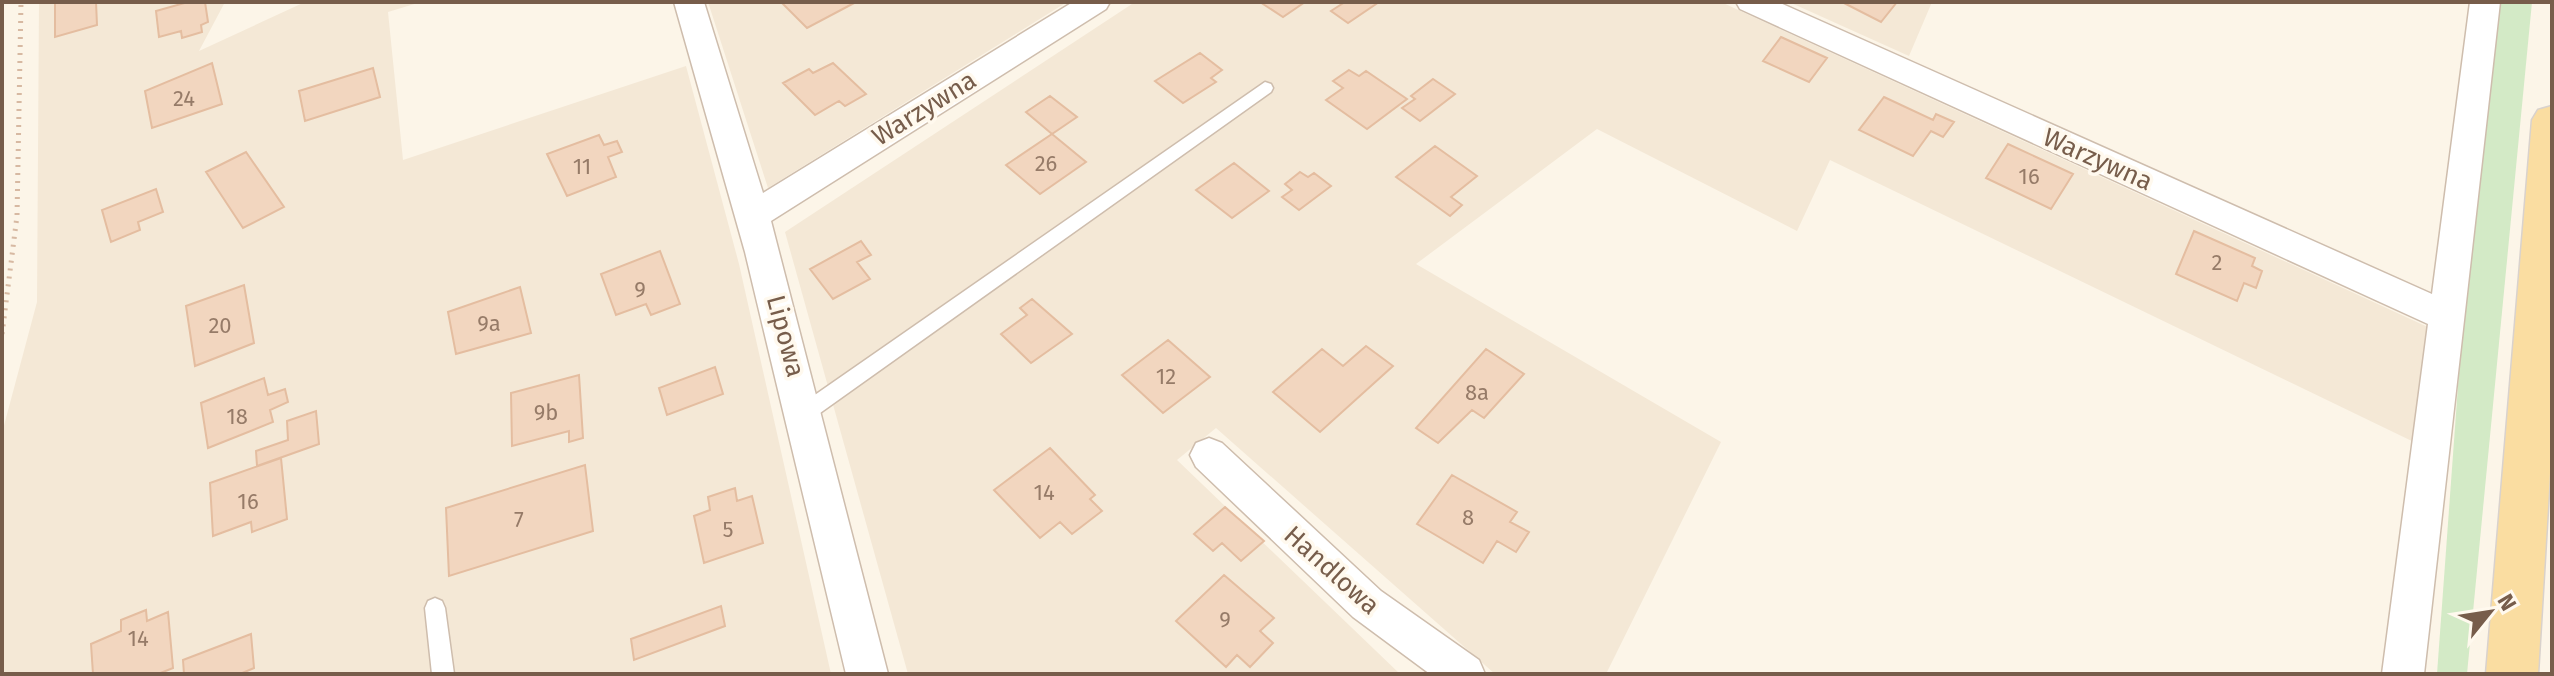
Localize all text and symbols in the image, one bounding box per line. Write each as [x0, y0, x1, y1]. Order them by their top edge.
street label: Warzywna [867, 64, 982, 153]
house number: 24 [173, 85, 195, 112]
street label: Warzywna [2038, 122, 2157, 197]
house number: 26 [1035, 150, 1057, 177]
house number: 11 [573, 153, 591, 180]
house number: 16 [2018, 163, 2040, 190]
house number: 2 [2212, 249, 2222, 276]
house number: 9 [634, 276, 646, 303]
street label: Lipowa [760, 292, 811, 380]
house number: 9a [477, 310, 501, 337]
house number: 20 [208, 312, 232, 339]
house number: 12 [1156, 363, 1176, 390]
house number: 8a [1465, 379, 1489, 406]
house number: 9b [534, 399, 558, 426]
house number: 18 [226, 403, 248, 430]
house number: 14 [1033, 479, 1055, 506]
house number: 16 [237, 488, 259, 515]
house number: 8 [1462, 504, 1474, 531]
house number: 7 [514, 506, 524, 533]
house number: 5 [722, 516, 734, 543]
street label: Handlowa [1278, 519, 1386, 621]
north arrow [2450, 572, 2530, 652]
text: N [2492, 589, 2522, 615]
house number: 9 [1219, 606, 1231, 633]
house number: 14 [127, 625, 149, 652]

